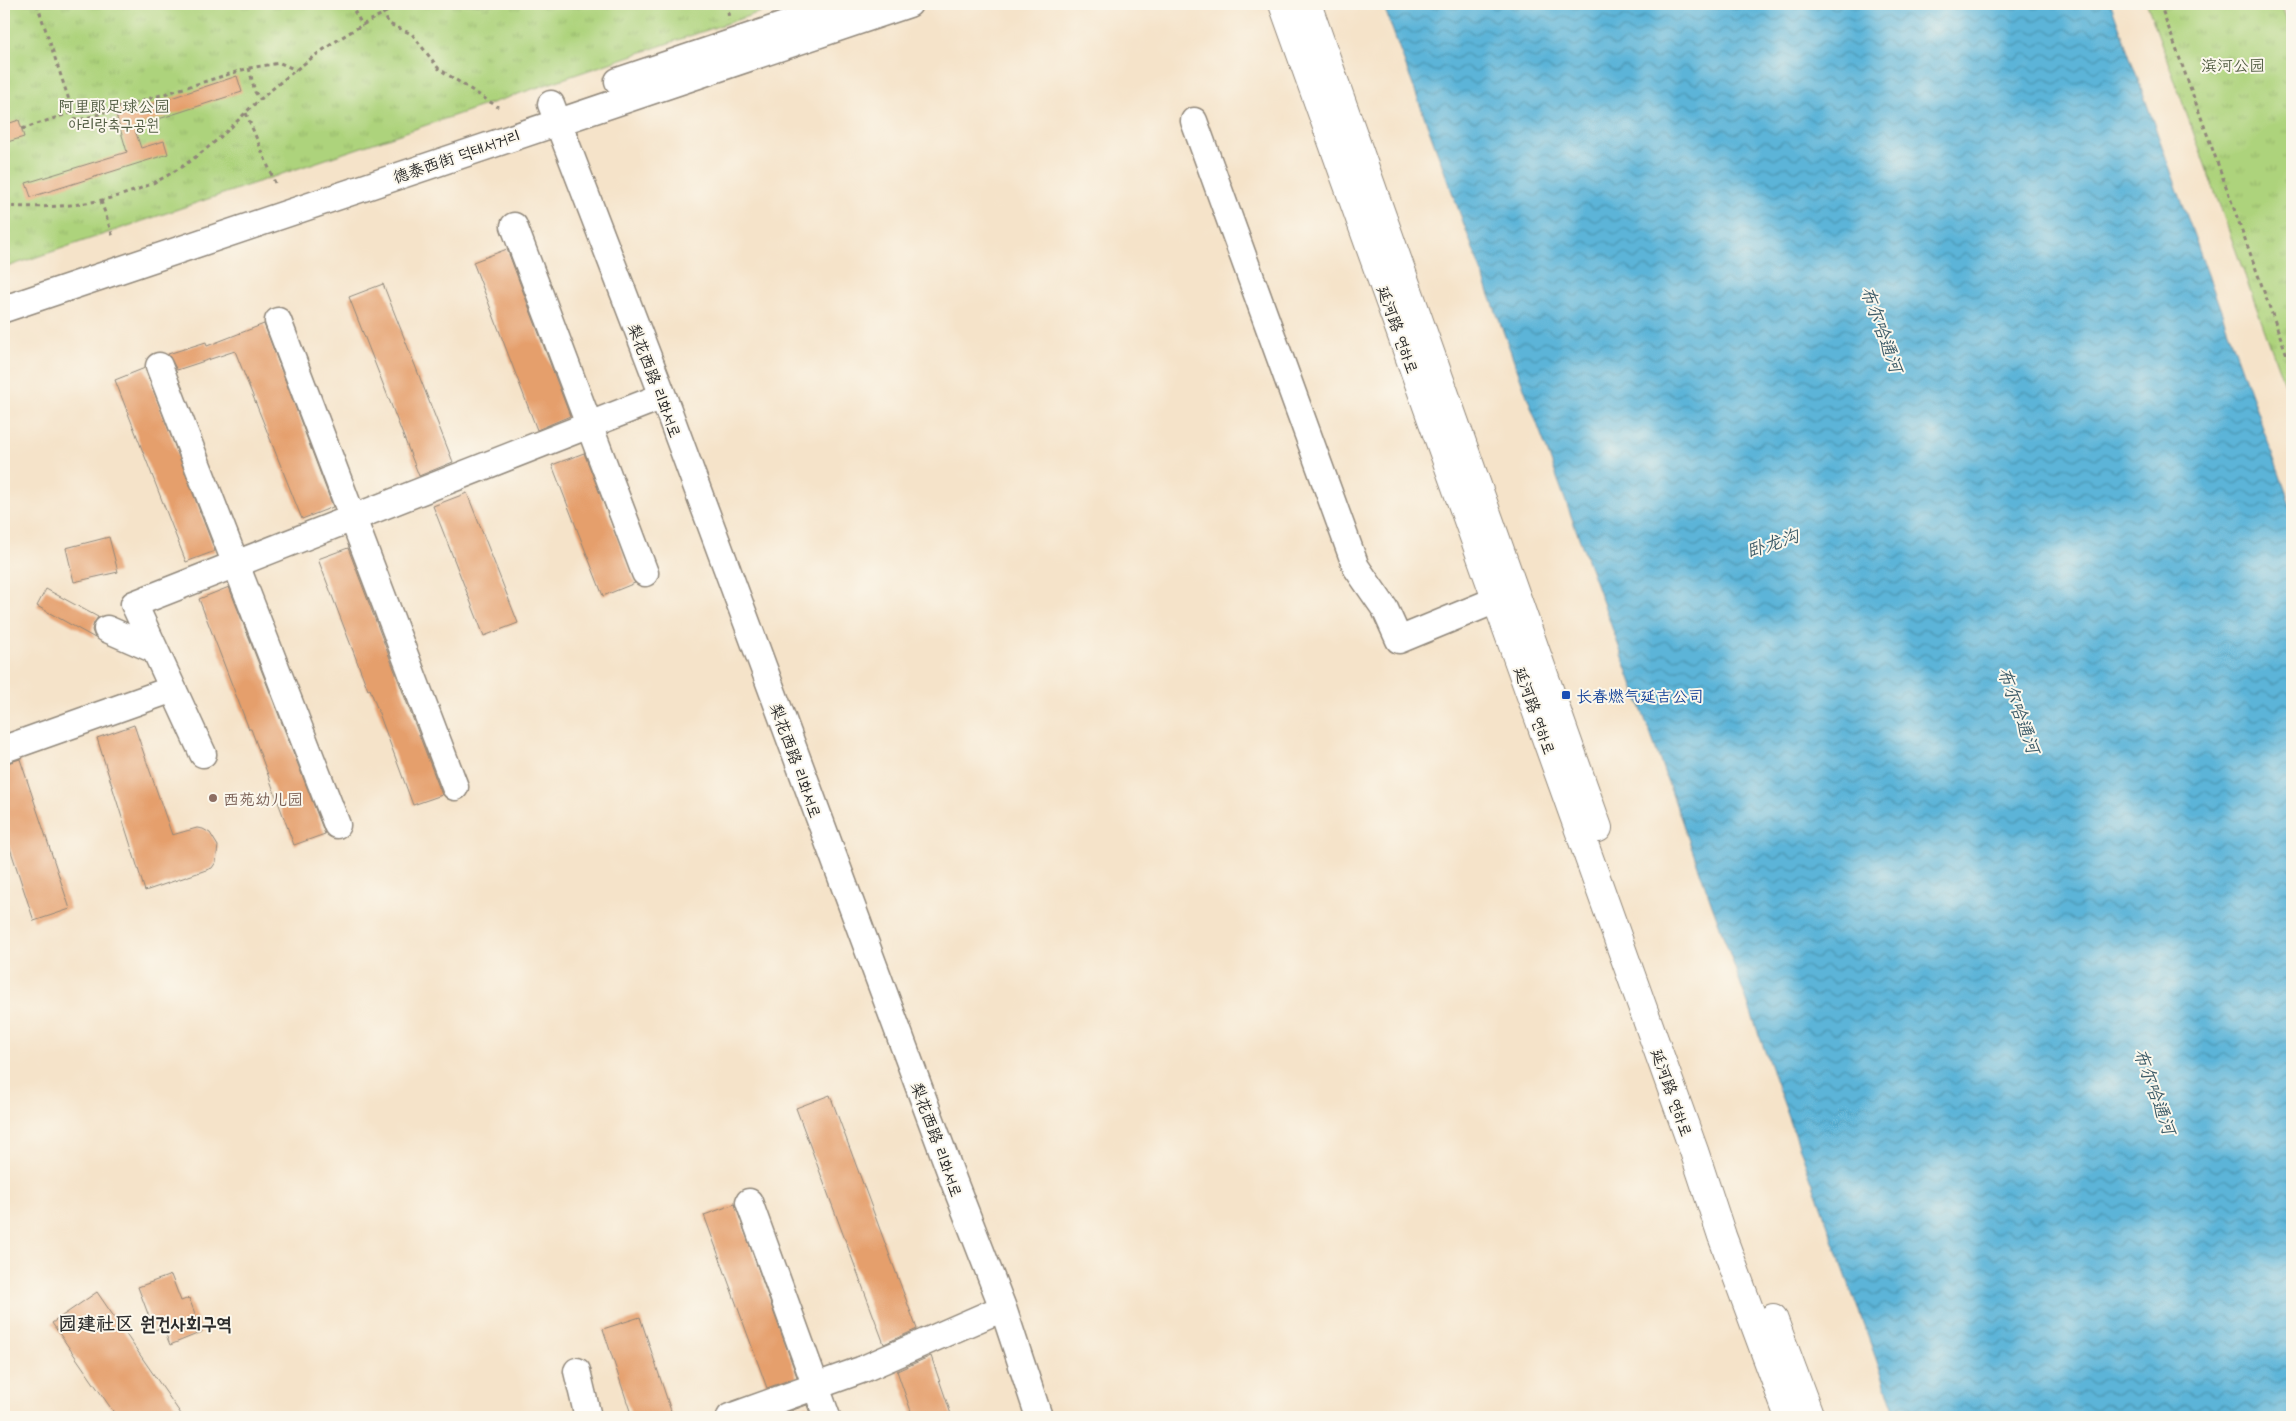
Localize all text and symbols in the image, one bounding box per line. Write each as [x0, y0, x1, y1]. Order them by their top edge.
park label: 滨河公园 [2201, 52, 2265, 76]
park label: 阿里郎足球公园 아리랑축구공원 [58, 93, 170, 135]
street label: 德泰西街 덕태서거리 [389, 122, 523, 188]
street label: 延河路 연하로 [1372, 282, 1426, 376]
water label: 布尔哈通河 [1855, 282, 1912, 379]
street label: 梨花西路 리화서로 [623, 319, 689, 441]
water label: 卧龙沟 [1742, 520, 1804, 563]
street label: 延河路 연하로 [1509, 663, 1563, 757]
water label: 布尔哈通河 [1992, 663, 2049, 760]
place label: 长春燃气延吉公司 [1576, 683, 1704, 707]
marker: 长春燃气延吉公司 [1560, 689, 1572, 701]
street label: 梨花西路 리화서로 [765, 699, 829, 821]
place label: 西苑幼儿园 [223, 786, 303, 810]
marker: 西苑幼儿园 [207, 792, 219, 804]
water label: 布尔哈通河 [2128, 1044, 2185, 1141]
street label: 延河路 연하로 [1646, 1045, 1700, 1139]
street label: 梨花西路 리화서로 [906, 1078, 970, 1200]
district label: 园建社区 원건사회구역 [58, 1308, 232, 1336]

